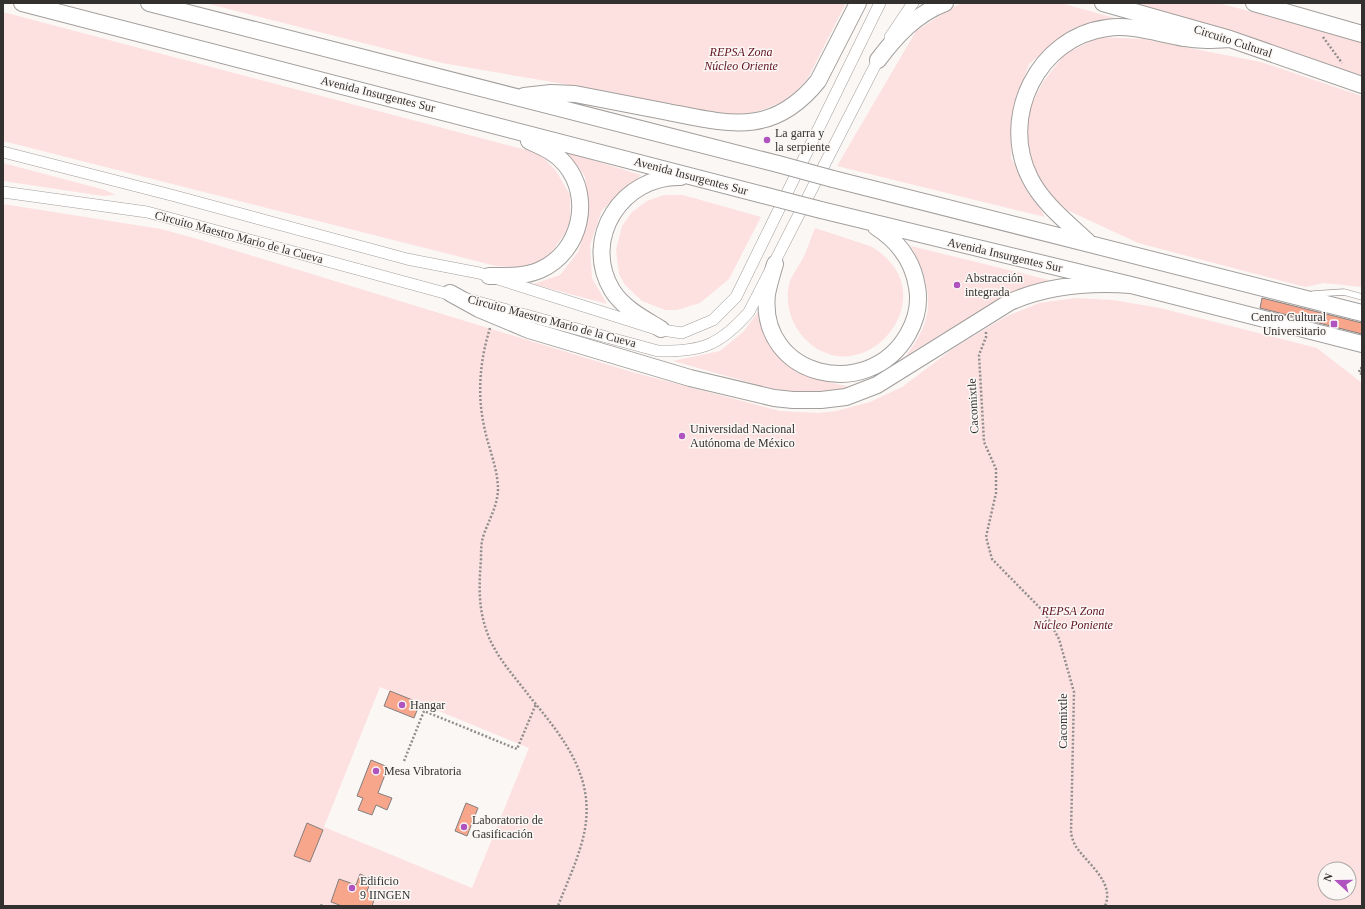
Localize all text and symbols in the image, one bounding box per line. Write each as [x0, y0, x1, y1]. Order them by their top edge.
street label: Circuito Cultural [1192, 22, 1275, 60]
park label: REPSA Zona Núcleo Oriente [703, 45, 778, 73]
street label: Avenida Insurgentes Sur [319, 73, 437, 115]
place label: La garra y la serpiente [775, 126, 830, 154]
marker: La garra y la serpiente [762, 135, 772, 145]
street label: Avenida Insurgentes Sur [632, 154, 750, 198]
street label: Circuito Maestro Mario de la Cueva [153, 208, 325, 266]
street label: Avenida Insurgentes Sur [946, 235, 1064, 275]
place label: Abstracción integrada [965, 271, 1023, 299]
marker: Abstracción integrada [952, 280, 962, 290]
street label: Circuito Maestro Mario de la Cueva [466, 292, 638, 350]
place label: Centro Cultural Universitario [1251, 310, 1327, 338]
marker: Centro Cultural Universitario [1329, 319, 1339, 329]
street label: Cacomixtle [965, 378, 981, 434]
place label: Universidad Nacional Autónoma de México [690, 422, 796, 450]
marker: Universidad Nacional Autónoma de México [677, 431, 687, 441]
park label: REPSA Zona Núcleo Poniente [1032, 604, 1113, 632]
street label: Cacomixtle [1056, 693, 1070, 749]
place label: Hangar [410, 698, 445, 712]
marker: Hangar [397, 700, 407, 710]
place label: Mesa Vibratoria [384, 764, 462, 778]
marker: Mesa Vibratoria [371, 766, 381, 776]
place label: Laboratorio de Gasificación [472, 813, 543, 841]
marker: Laboratorio de Gasificación [459, 822, 469, 832]
north arrow [1317, 861, 1357, 901]
text: N [1321, 872, 1335, 883]
place label: Edificio 9 IINGEN [360, 874, 411, 902]
marker: Edificio 9 IINGEN [347, 883, 357, 893]

